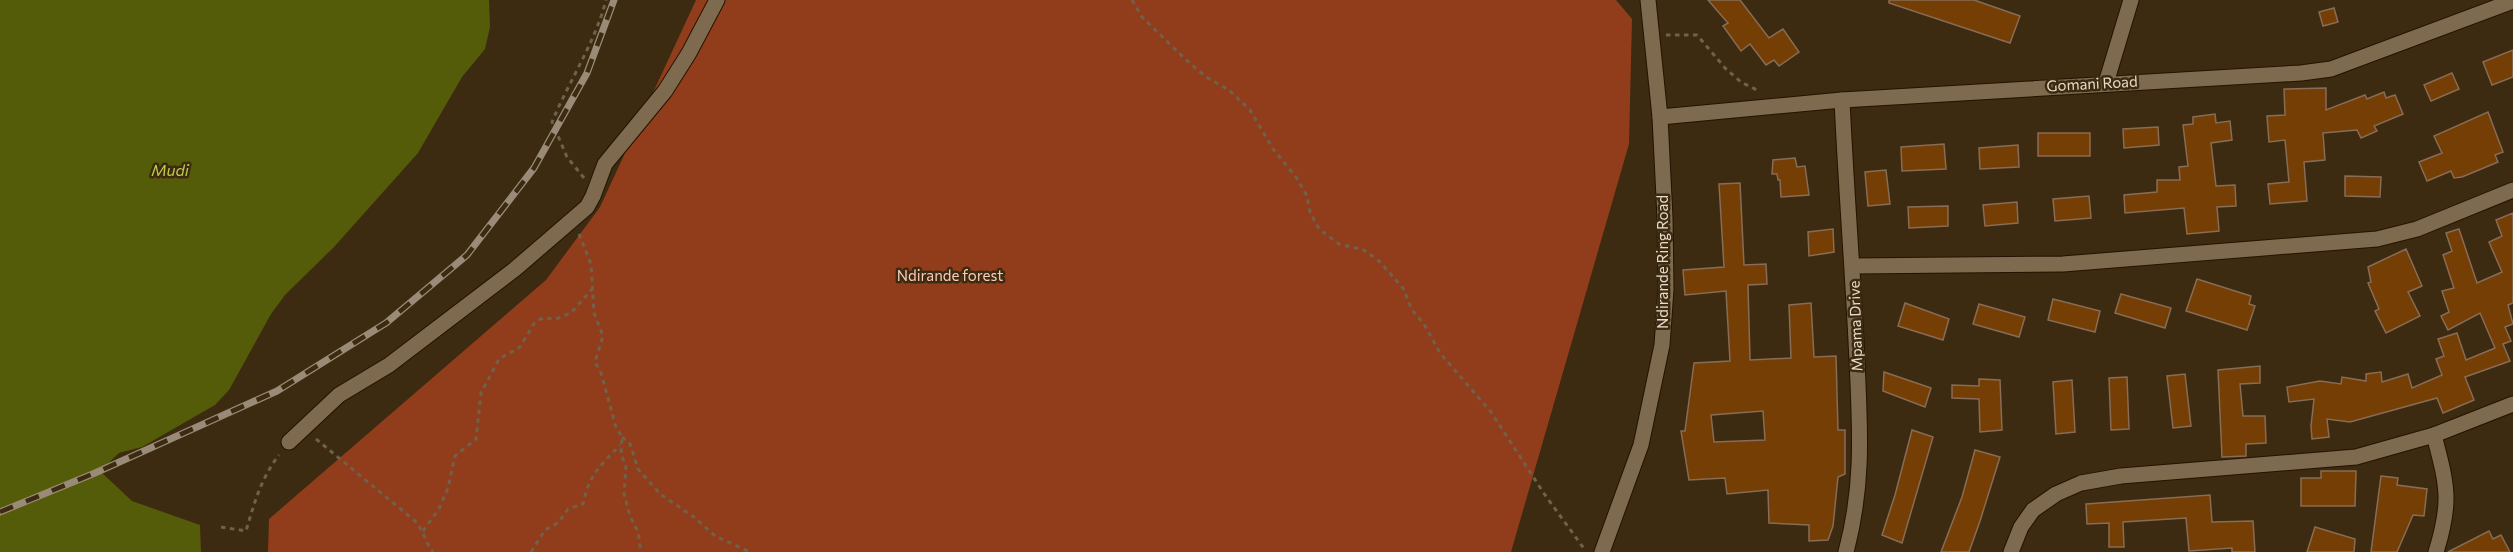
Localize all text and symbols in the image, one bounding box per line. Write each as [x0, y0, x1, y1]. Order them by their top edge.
street label: Gomani Road [2046, 72, 2138, 94]
water label: Mudi [151, 160, 190, 179]
street label: Ndirande Ring Road [1653, 195, 1671, 329]
park label: Ndirande forest [897, 266, 1003, 284]
street label: Mpama Drive [1844, 280, 1866, 372]

